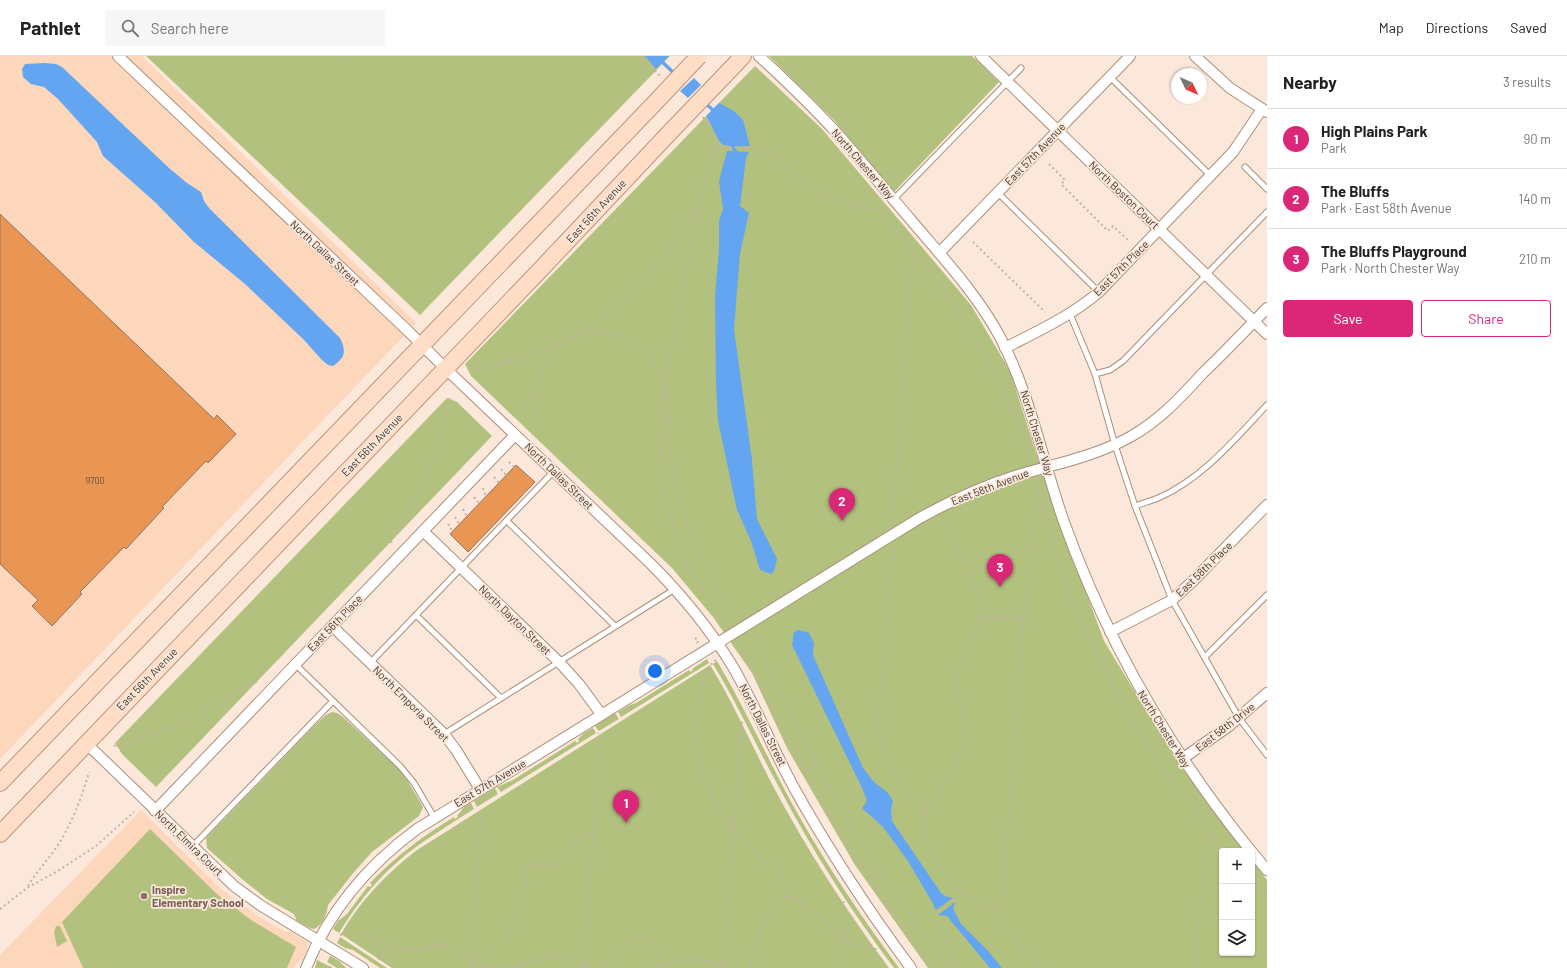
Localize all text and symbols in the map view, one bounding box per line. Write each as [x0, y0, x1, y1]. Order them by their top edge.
search box [105, 10, 385, 46]
text: Pathlet [20, 16, 81, 39]
icon: search [119, 17, 141, 39]
text: Search here [151, 19, 229, 37]
text: Map [1379, 19, 1404, 36]
text: Directions [1426, 19, 1488, 36]
text: Saved [1510, 19, 1547, 36]
north arrow [1171, 68, 1207, 104]
text: Nearby [1283, 72, 1337, 92]
text: 3 results [1503, 74, 1551, 90]
street label: East 57th Avenue [1002, 120, 1068, 188]
text: High Plains Park [1321, 122, 1427, 140]
street label: North Chester Way [829, 126, 897, 202]
text: 1 [1294, 131, 1298, 147]
text: 90 m [1524, 131, 1551, 147]
text: Park [1321, 140, 1347, 156]
street label: North Boston Court [1087, 158, 1162, 231]
street label: East 56th Avenue [563, 176, 629, 245]
text: The Bluffs [1321, 182, 1389, 200]
text: 2 [1292, 191, 1300, 207]
text: 140 m [1519, 191, 1551, 207]
text: Park · East 58th Avenue [1321, 200, 1452, 216]
street label: North Dallas Street [288, 217, 363, 288]
street label: East 57th Place [1090, 237, 1151, 298]
text: The Bluffs Playground [1321, 242, 1467, 260]
text: 3 [1292, 251, 1300, 267]
text: 210 m [1519, 251, 1551, 267]
text: Park · North Chester Way [1321, 260, 1460, 276]
button: Save [1283, 300, 1413, 337]
button: Share [1421, 300, 1551, 337]
street label: North Chester Way [1018, 388, 1057, 477]
street label: East 56th Avenue [338, 410, 405, 479]
street label: North Dallas Street [522, 440, 596, 512]
street label: East 58th Avenue [949, 466, 1031, 507]
house number: 9700 [85, 475, 105, 486]
pin: 2 [829, 488, 855, 521]
street label: East 58th Place [1173, 538, 1235, 599]
pin: 3 [987, 554, 1013, 587]
street label: North Dayton Street [477, 582, 554, 657]
street label: East 56th Place [304, 592, 365, 654]
street label: East 56th Avenue [113, 644, 180, 713]
your location [645, 661, 665, 681]
street label: North Emporia Street [371, 663, 452, 744]
street label: North Dallas Street [737, 682, 790, 768]
street label: North Chester Way [1135, 688, 1194, 770]
street label: East 58th Drive [1192, 699, 1257, 754]
street label: East 57th Avenue [451, 756, 528, 809]
pin: 1 [613, 790, 639, 823]
street label: North Elmira Court [153, 807, 226, 878]
map controls [1219, 848, 1255, 956]
button: + [1219, 848, 1255, 884]
place label: Inspire Elementary School [152, 883, 244, 909]
button: − [1219, 884, 1255, 920]
marker: Inspire Elementary School [139, 891, 149, 901]
button: layers [1219, 920, 1255, 956]

